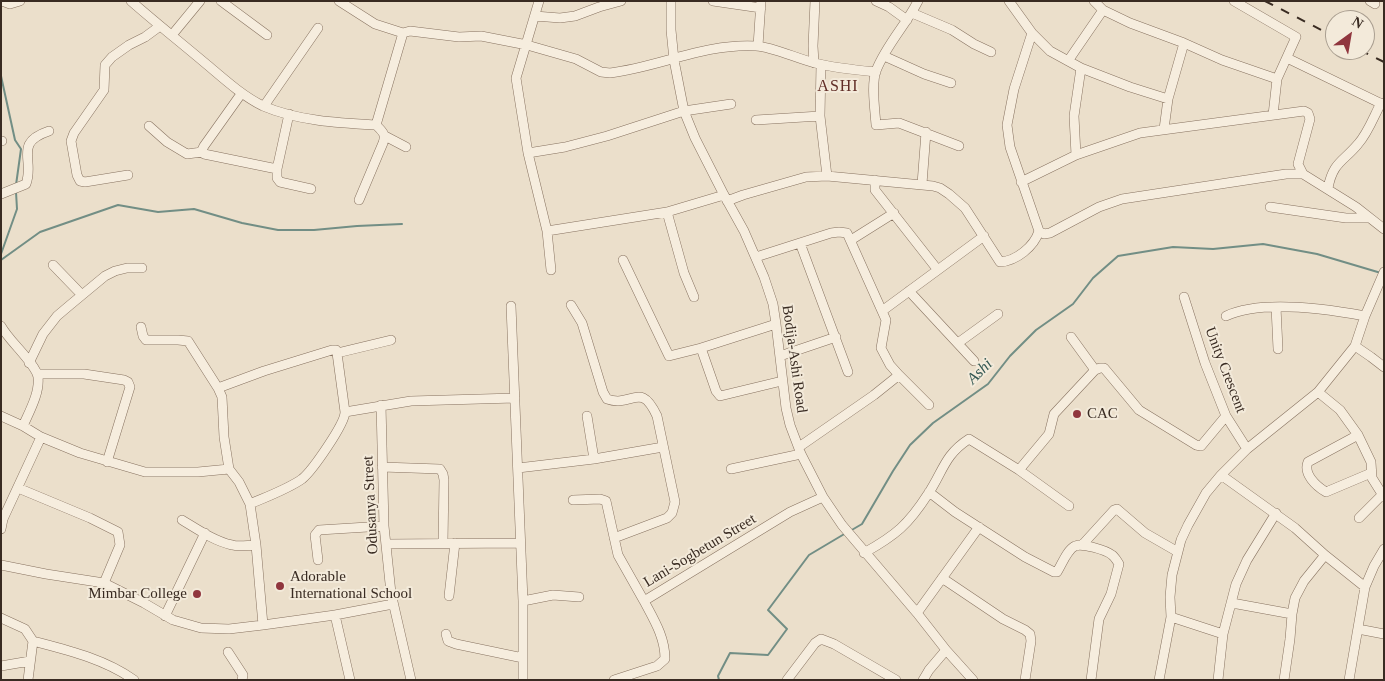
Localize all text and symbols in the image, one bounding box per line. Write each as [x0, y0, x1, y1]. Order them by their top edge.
north arrow [1325, 10, 1375, 60]
text: N [1349, 14, 1366, 32]
district label: ASHI [817, 77, 859, 97]
street label: Bodija-Ashi Road [778, 304, 810, 414]
street label: Unity Crescent [1200, 325, 1250, 415]
water label: Ashi [963, 355, 997, 389]
place label: CAC [1087, 405, 1118, 423]
marker: CAC [1071, 408, 1083, 420]
street label: Odusanya Street [359, 455, 383, 555]
street label: Lani-Sogbetun Street [641, 510, 759, 592]
place label: Adorable International School [290, 568, 412, 603]
marker: Adorable International School [274, 580, 286, 592]
place label: Mimbar College [88, 585, 187, 603]
marker: Mimbar College [191, 588, 203, 600]

